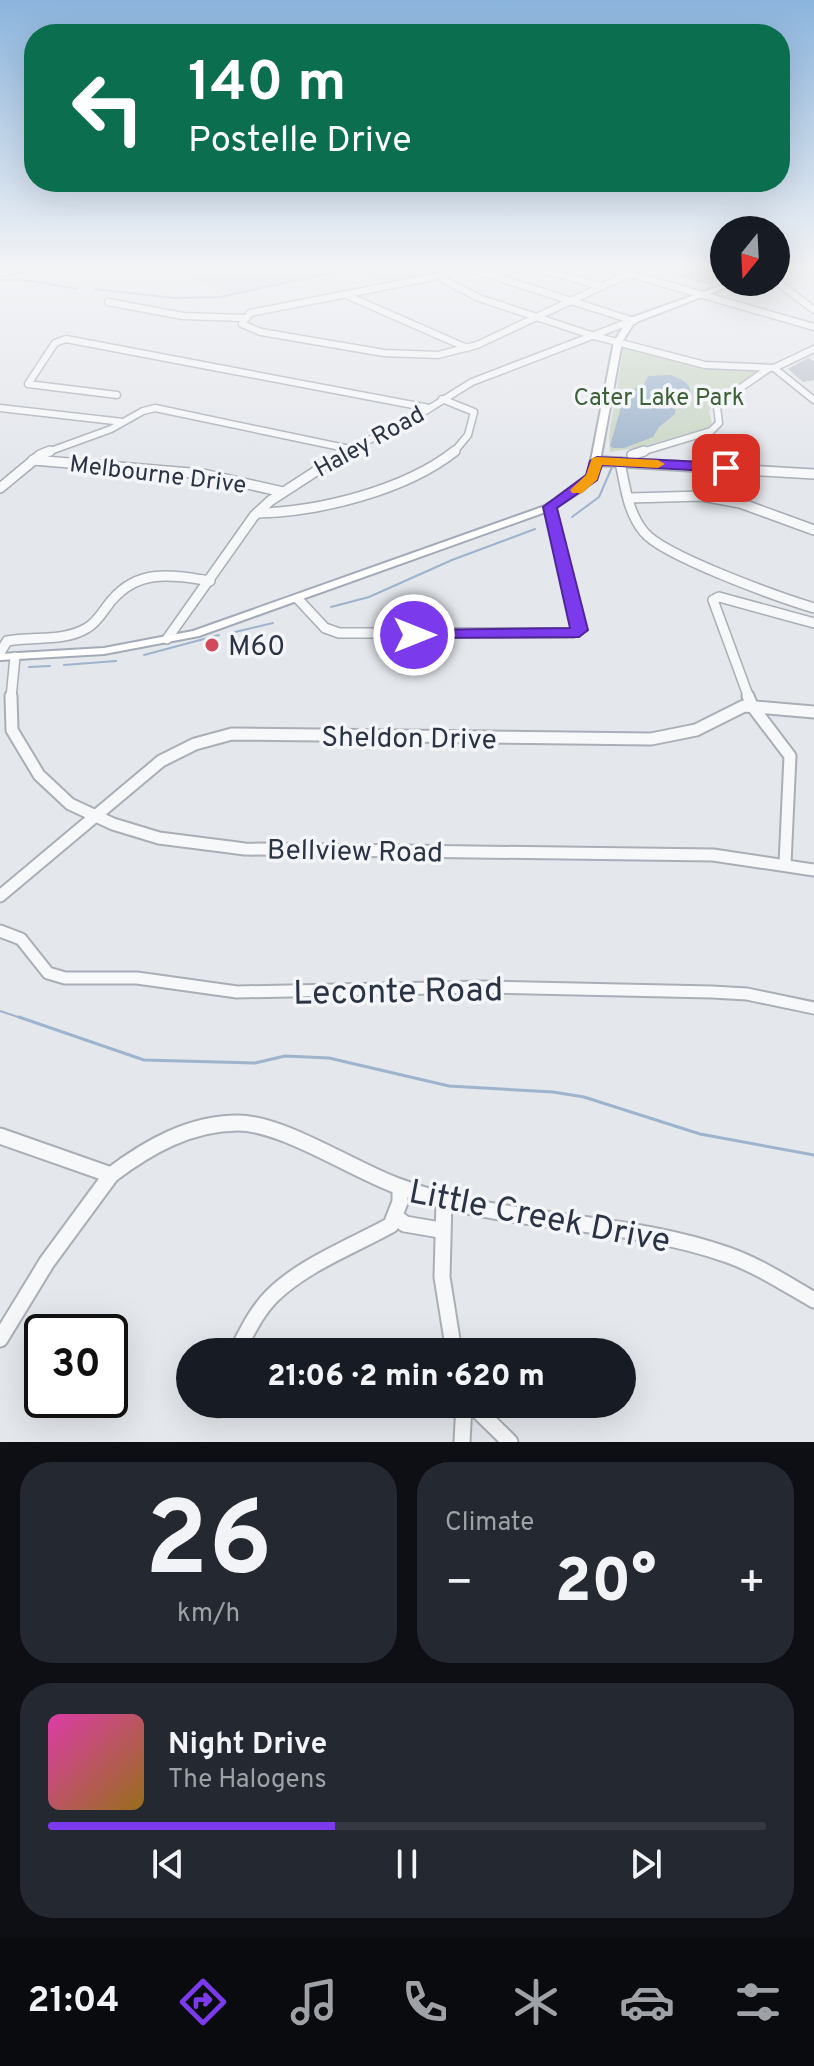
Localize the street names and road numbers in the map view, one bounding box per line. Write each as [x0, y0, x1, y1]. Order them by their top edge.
street label: Haley Road [310, 400, 430, 485]
street label: Melbourne Drive [68, 450, 248, 502]
street label: Sheldon Drive [321, 720, 497, 760]
street label: Bellview Road [267, 833, 443, 873]
street label: Leconte Road [293, 970, 503, 1017]
street label: Little Creek Drive [405, 1172, 674, 1265]

